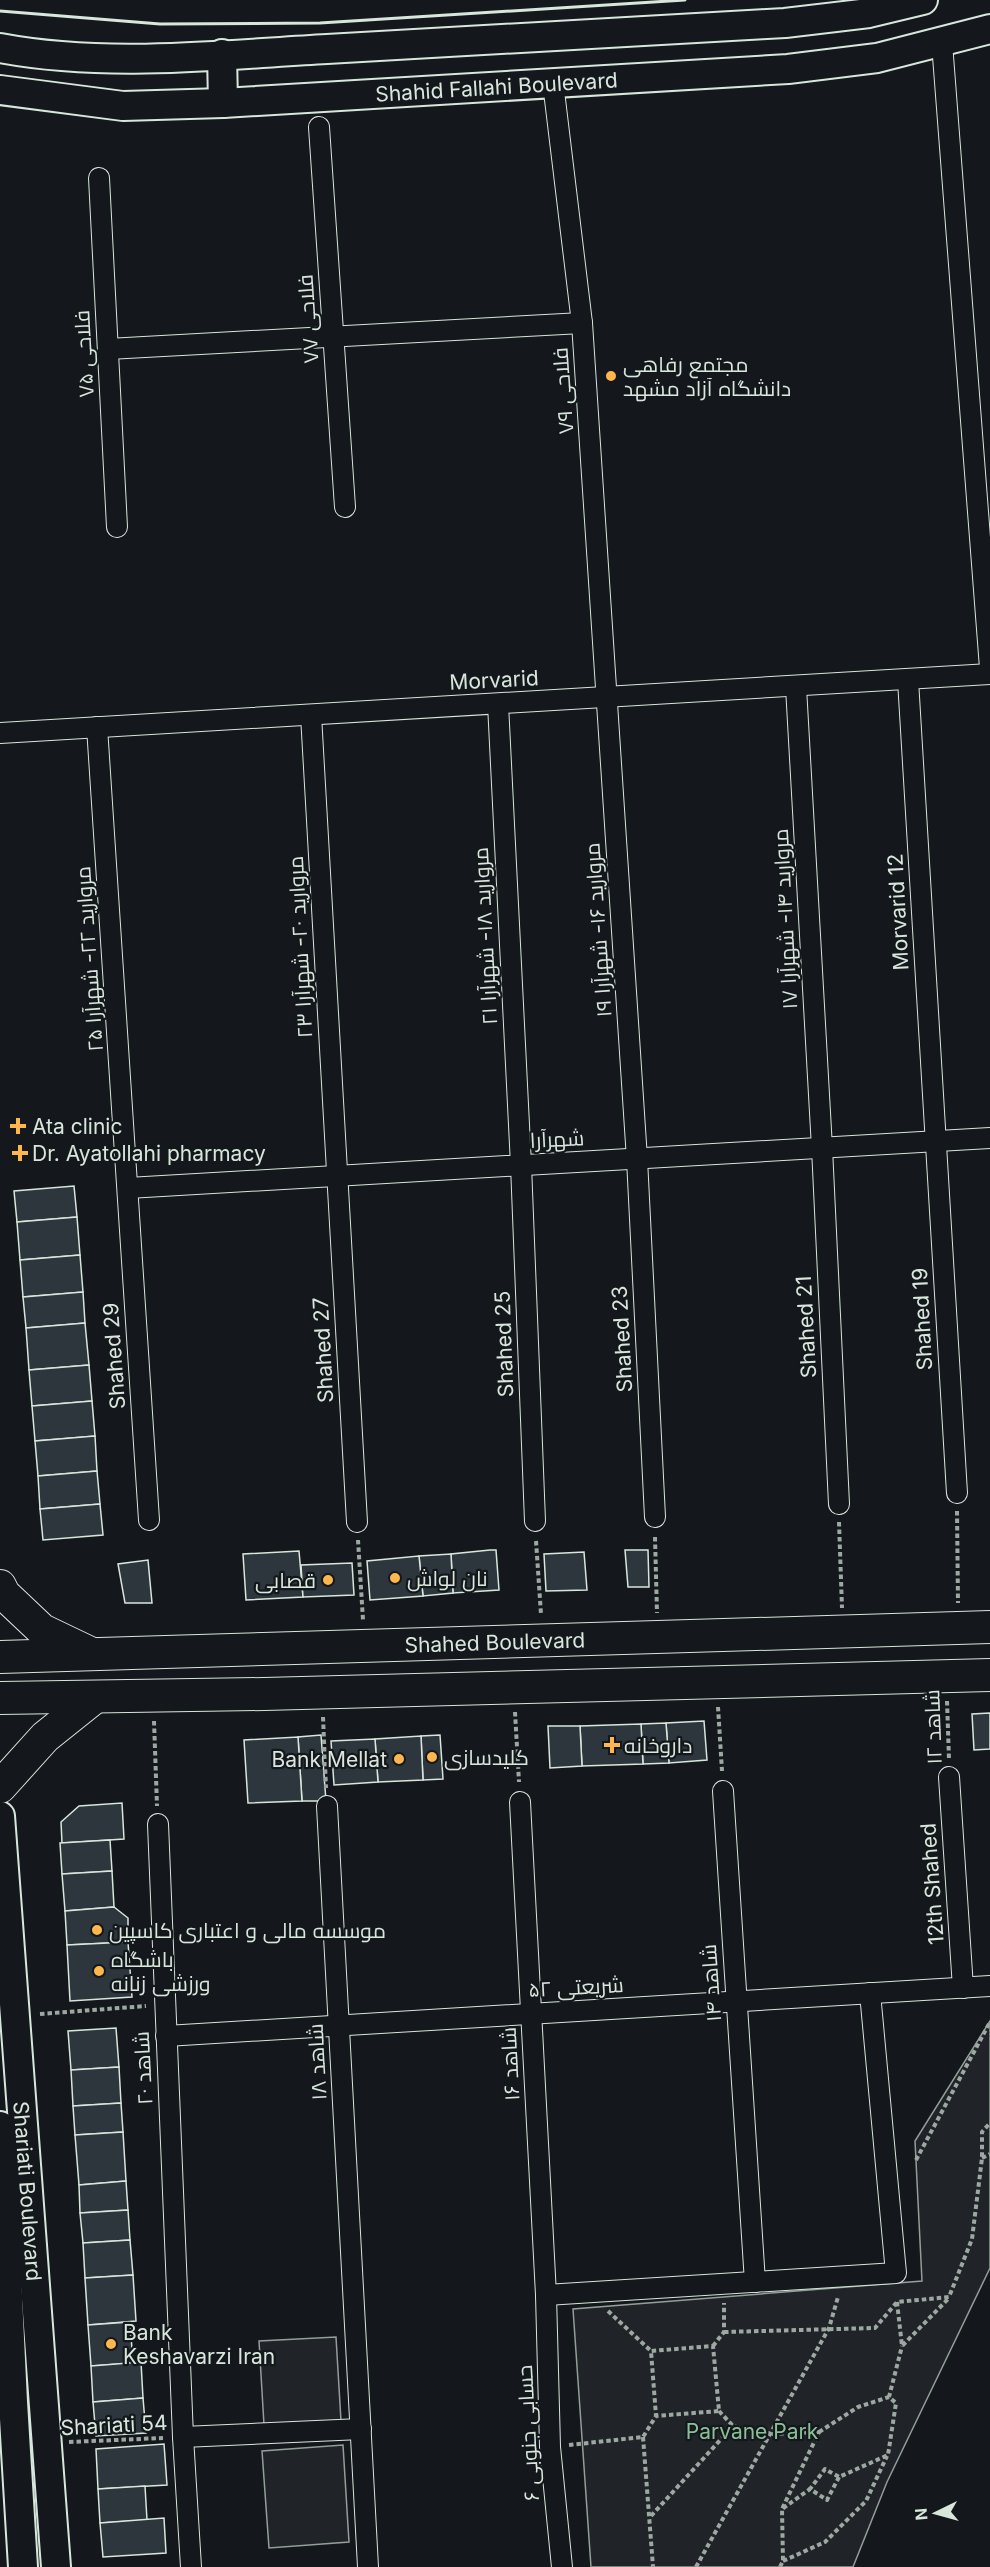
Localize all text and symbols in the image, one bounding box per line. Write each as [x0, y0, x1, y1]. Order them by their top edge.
street label: Shahid Fallahi Boulevard [375, 67, 618, 106]
street label: فلاحی ۷۷ [292, 274, 325, 364]
street label: فلاحی ۷۵ [69, 310, 100, 398]
street label: فلاحی ۷۹ [547, 347, 580, 435]
place label: مجتمع رفاهی دانشگاه آزاد مشهد [623, 352, 791, 402]
marker: مجتمع رفاهی دانشگاه آزاد مشهد [604, 369, 618, 383]
street label: Morvarid [449, 665, 539, 695]
street label: مروارید ۱۴- شهرآرا ۱۷ [768, 828, 803, 1010]
street label: مروارید ۱۶- شهرآرا ۱۹ [579, 842, 618, 1018]
street label: مروارید ۱۸- شهرآرا ۲۱ [468, 846, 503, 1026]
street label: Morvarid 12 [882, 853, 914, 971]
street label: مروارید ۲۰- شهرآرا ۲۳ [283, 855, 318, 1039]
street label: مروارید ۲۲- شهرآرا ۲۵ [70, 865, 109, 1052]
place label: Ata clinic [32, 1114, 122, 1139]
marker: Ata clinic [9, 1117, 27, 1135]
street label: شهرآرا [529, 1125, 585, 1154]
place label: Dr. Ayatollahi pharmacy [32, 1141, 266, 1166]
marker: Dr. Ayatollahi pharmacy [13, 1146, 27, 1160]
street label: Shahed 19 [907, 1267, 937, 1371]
street label: Shahed 21 [791, 1275, 821, 1379]
street label: Shahed 23 [607, 1285, 637, 1393]
street label: Shahed 25 [490, 1290, 518, 1398]
street label: Shahed 27 [308, 1297, 338, 1403]
street label: Shahed 29 [98, 1302, 130, 1410]
place label: نان لواش [407, 1566, 488, 1592]
place label: قصابی [255, 1568, 316, 1594]
marker: نان لواش [388, 1571, 402, 1585]
marker: قصابی [321, 1573, 335, 1587]
street label: Shahed Boulevard [404, 1627, 585, 1657]
street label: شاهد ۱۲ [919, 1689, 947, 1765]
place label: داروخانه [624, 1733, 692, 1758]
marker: داروخانه [605, 1738, 619, 1752]
place label: کلیدسازی [444, 1745, 529, 1771]
place label: Bank Mellat [272, 1747, 387, 1772]
marker: کلیدسازی [425, 1750, 439, 1764]
marker: Bank Mellat [392, 1752, 406, 1766]
street label: 12th Shahed [915, 1822, 949, 1946]
place label: موسسه مالی و اعتباری کاسپین [109, 1918, 386, 1944]
marker: موسسه مالی و اعتباری کاسپین [90, 1923, 104, 1937]
street label: شاهد ۱۴ [696, 1943, 726, 2023]
place label: باشگاه ورزشی زنانه [111, 1947, 210, 1997]
marker: باشگاه ورزشی زنانه [92, 1964, 106, 1978]
street label: شریعتی ۵۲ [528, 1972, 624, 2003]
street label: شاهد ۱۸ [303, 2023, 331, 2101]
street label: شاهد ۱۶ [496, 2026, 524, 2102]
street label: شاهد ۲۰ [129, 2031, 157, 2105]
street label: Shariati Boulevard [9, 2100, 47, 2282]
place label: Bank Keshavarzi Iran [123, 2320, 275, 2369]
marker: Bank Keshavarzi Iran [104, 2337, 118, 2351]
street label: حسابی جنوبی ۶ [512, 2364, 545, 2502]
street label: Shariati 54 [60, 2410, 168, 2440]
park label: Parvane Park [686, 2419, 819, 2444]
north arrow [906, 2483, 966, 2543]
text: N [911, 2507, 932, 2521]

